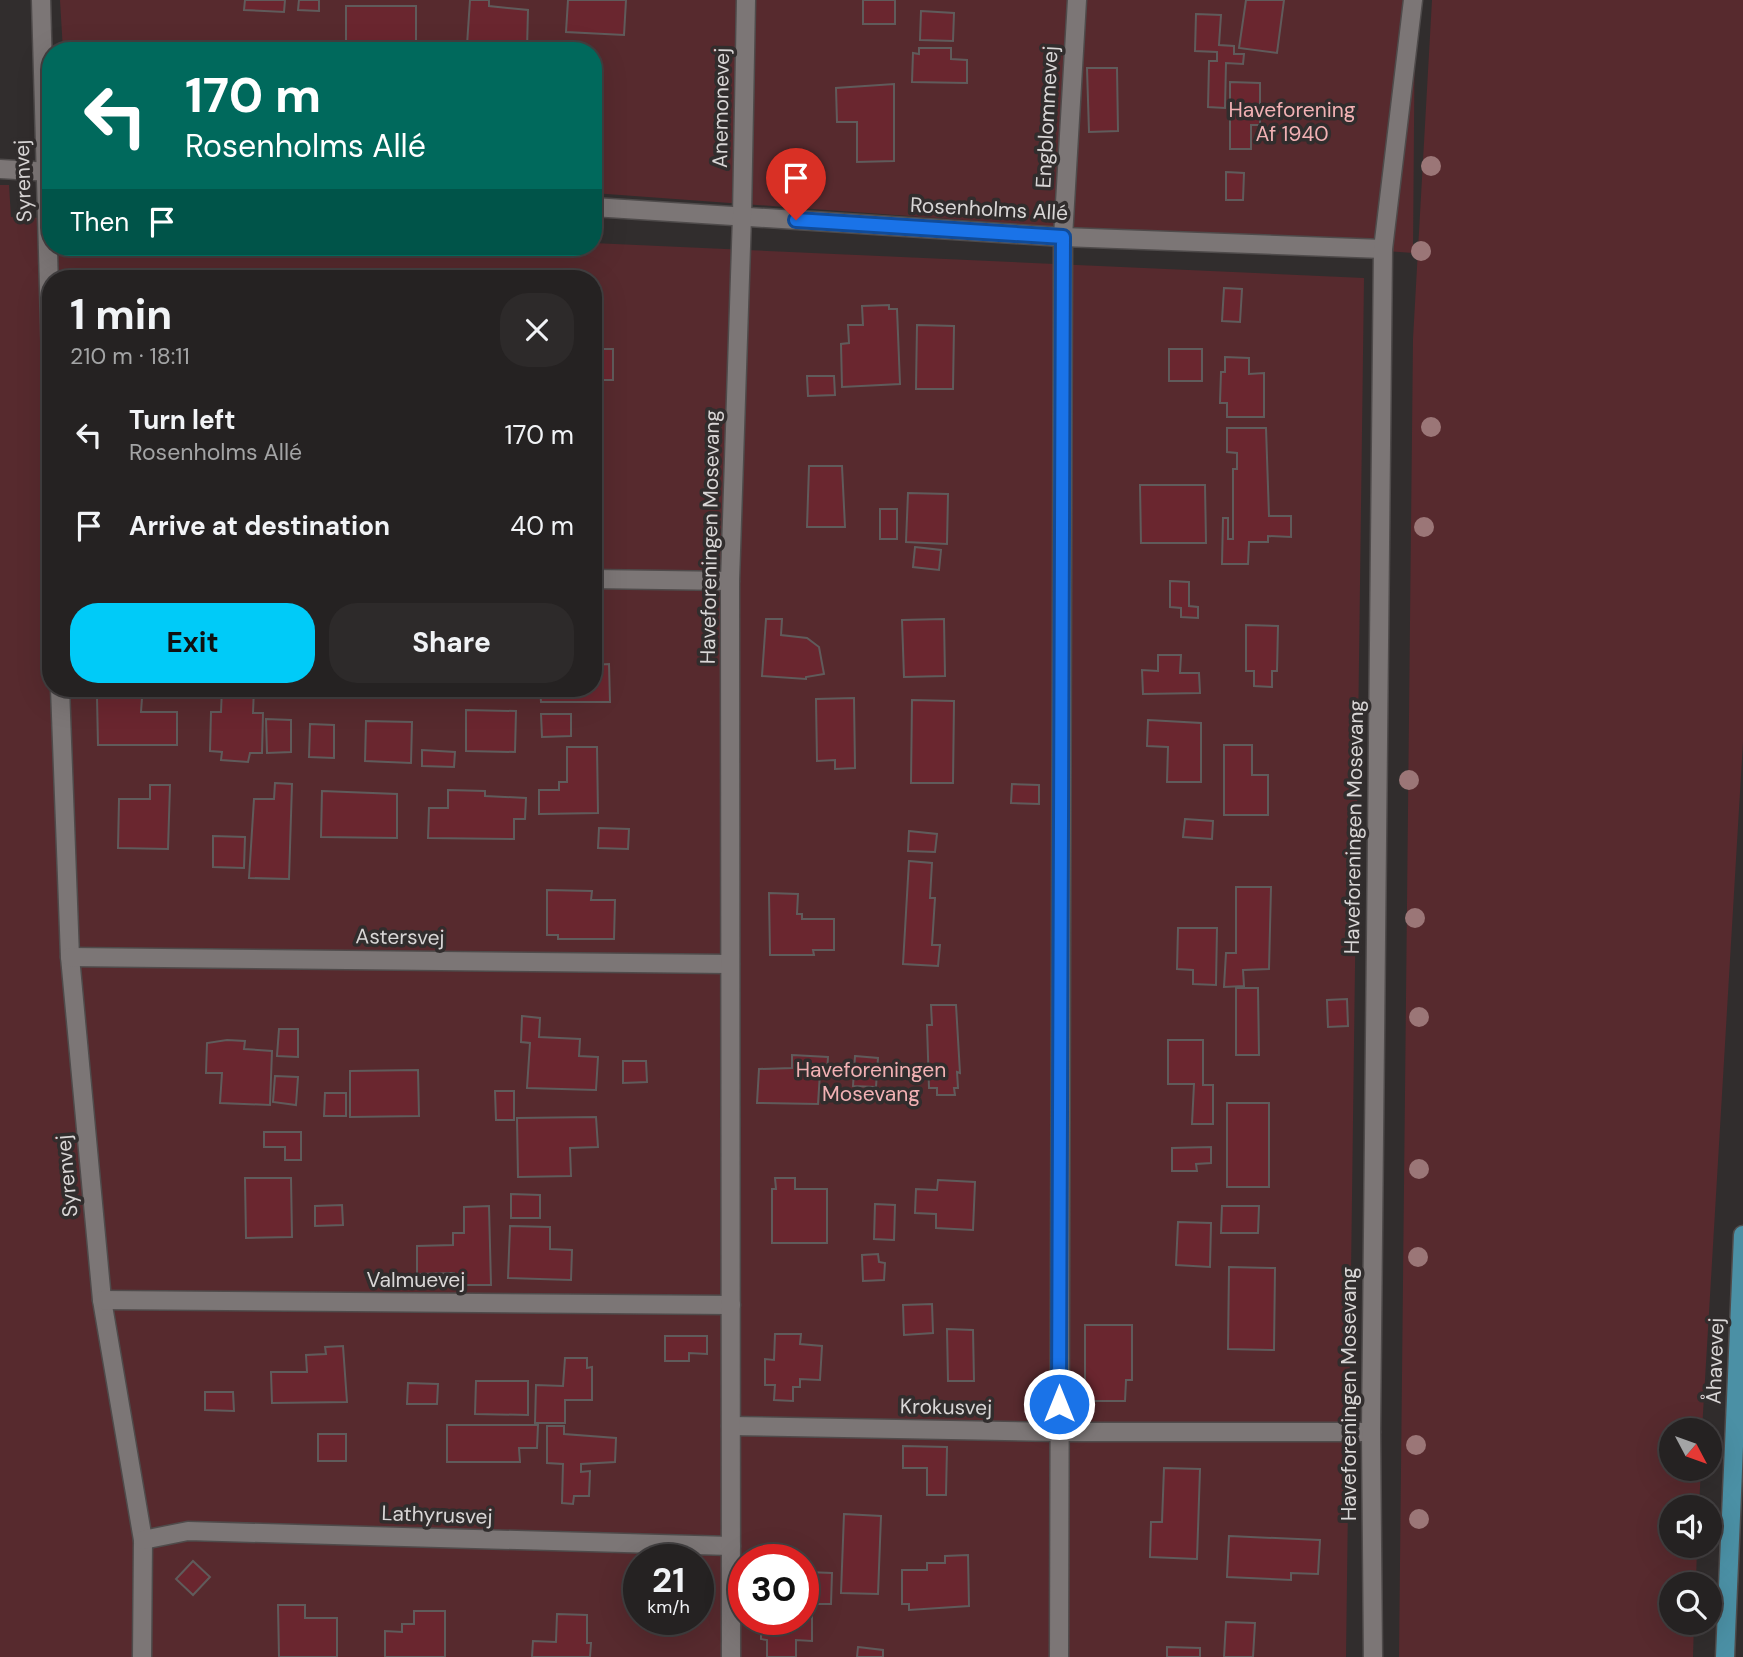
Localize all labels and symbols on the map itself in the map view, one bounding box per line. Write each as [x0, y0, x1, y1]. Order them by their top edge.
street label: Engblommevej [1029, 45, 1065, 189]
street label: Anemonevej [706, 48, 736, 168]
park label: Haveforening Af 1940 [1228, 96, 1356, 148]
street label: Syrenvej [8, 139, 38, 223]
pin [766, 148, 826, 220]
street label: Rosenholms Allé [909, 191, 1069, 227]
street label: Haveforeningen Mosevang [694, 409, 726, 664]
street label: Haveforeningen Mosevang [1338, 699, 1370, 954]
street label: Astersvej [355, 922, 445, 952]
park label: Haveforeningen Mosevang [796, 1056, 946, 1108]
street label: Syrenvej [49, 1134, 85, 1218]
street label: Valmuevej [367, 1266, 465, 1294]
street label: Haveforeningen Mosevang [1335, 1267, 1363, 1521]
street label: Åhavevej [1699, 1317, 1731, 1405]
position arrow [1022, 1367, 1096, 1441]
street label: Krokusvej [900, 1392, 992, 1422]
north arrow [1659, 1418, 1722, 1480]
street label: Lathyrusvej [381, 1499, 493, 1531]
speed limit sign: 30 [728, 1544, 819, 1635]

